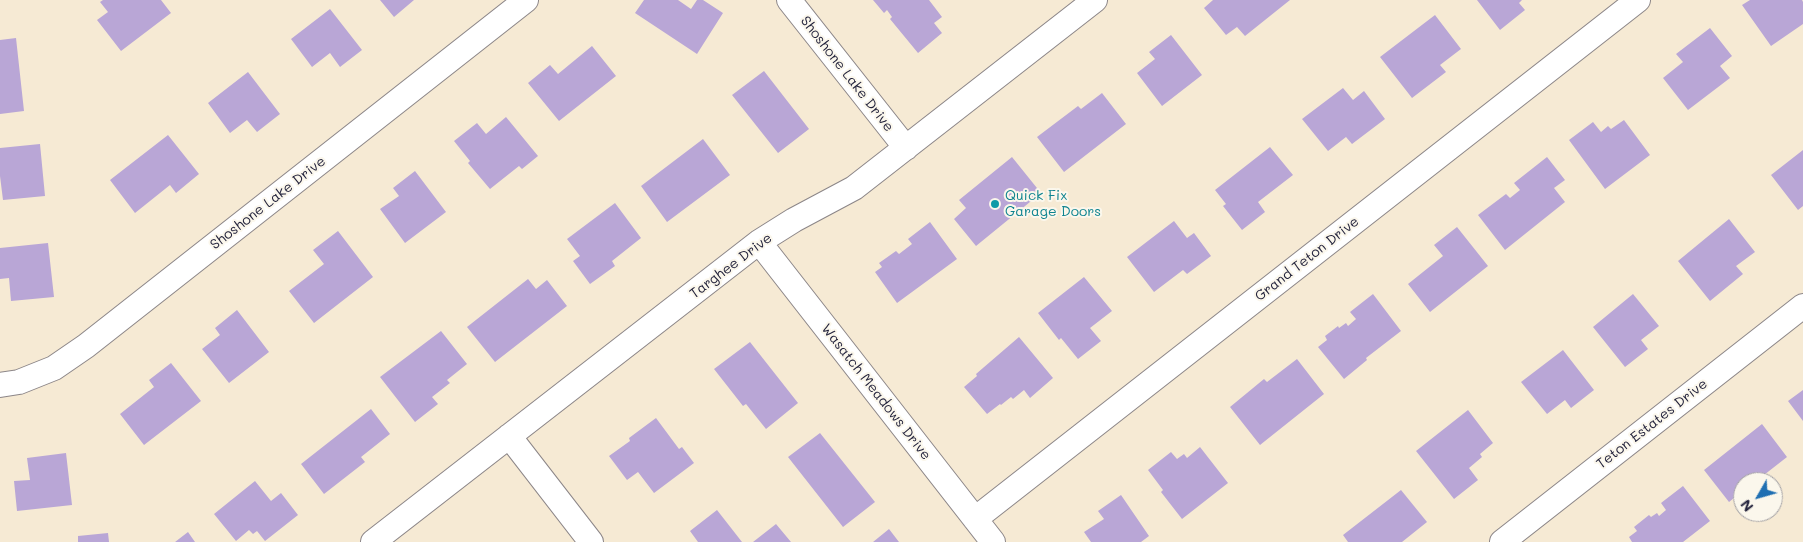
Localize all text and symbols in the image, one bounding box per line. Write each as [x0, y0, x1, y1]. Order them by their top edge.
street label: Shoshone Lake Drive [797, 13, 897, 135]
street label: Shoshone Lake Drive [207, 153, 329, 253]
place label: Quick Fix Garage Doors [1005, 188, 1101, 220]
marker: Quick Fix Garage Doors [989, 198, 1001, 210]
street label: Grand Teton Drive [1252, 213, 1362, 305]
street label: Targhee Drive [687, 230, 775, 302]
street label: Wasatch Meadows Drive [818, 321, 934, 463]
street label: Teton Estates Drive [1593, 376, 1711, 472]
north arrow [1733, 472, 1783, 522]
text: N [1736, 496, 1757, 516]

